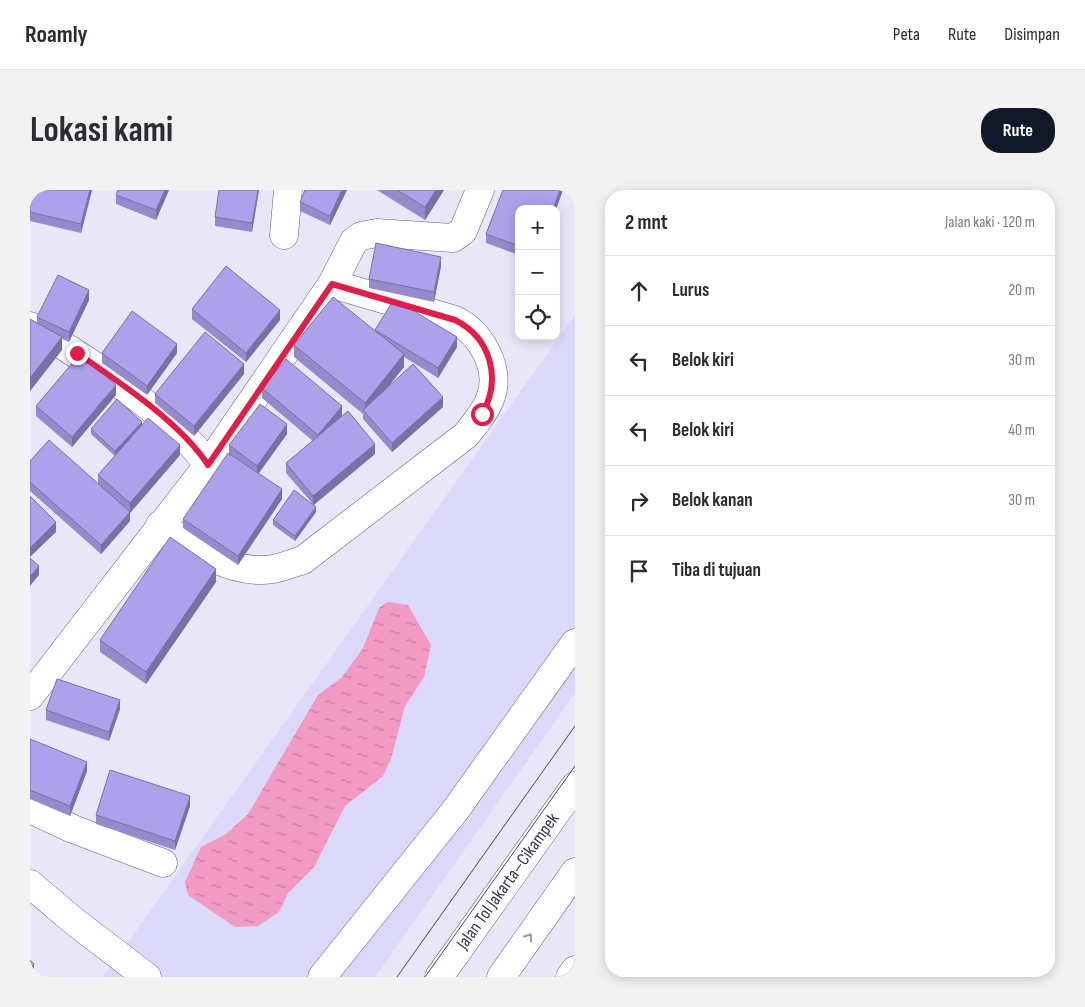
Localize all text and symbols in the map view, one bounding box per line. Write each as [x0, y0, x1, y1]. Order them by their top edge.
text: Roamly [25, 20, 88, 49]
text: Peta [893, 24, 920, 45]
text: Rute [948, 24, 976, 45]
text: Disimpan [1004, 24, 1060, 45]
button: Rute [981, 108, 1055, 153]
text: Lokasi kami [30, 109, 173, 152]
map controls [515, 205, 560, 340]
button: + [515, 205, 560, 250]
text: 2 mnt [625, 210, 668, 235]
text: Jalan kaki · 120 m [945, 213, 1035, 232]
button: − [515, 250, 560, 295]
icon: ahead [625, 277, 653, 305]
text: Lurus [672, 279, 709, 302]
text: 20 m [1008, 281, 1035, 300]
button: locate [515, 295, 560, 340]
route end [66, 342, 89, 365]
icon: left [625, 347, 653, 375]
text: Belok kiri [672, 349, 734, 372]
text: 30 m [1008, 351, 1035, 370]
route start [471, 403, 494, 426]
icon: left [625, 417, 653, 445]
text: Belok kiri [672, 419, 734, 442]
text: 40 m [1008, 421, 1035, 440]
icon: right [625, 487, 653, 515]
text: Belok kanan [672, 489, 753, 512]
text: 30 m [1008, 491, 1035, 510]
icon: arrive [625, 557, 653, 585]
text: Tiba di tujuan [672, 559, 761, 582]
street label: Jalan Tol Jakarta–Cikampek [452, 809, 564, 954]
one-way arrow [523, 933, 532, 943]

